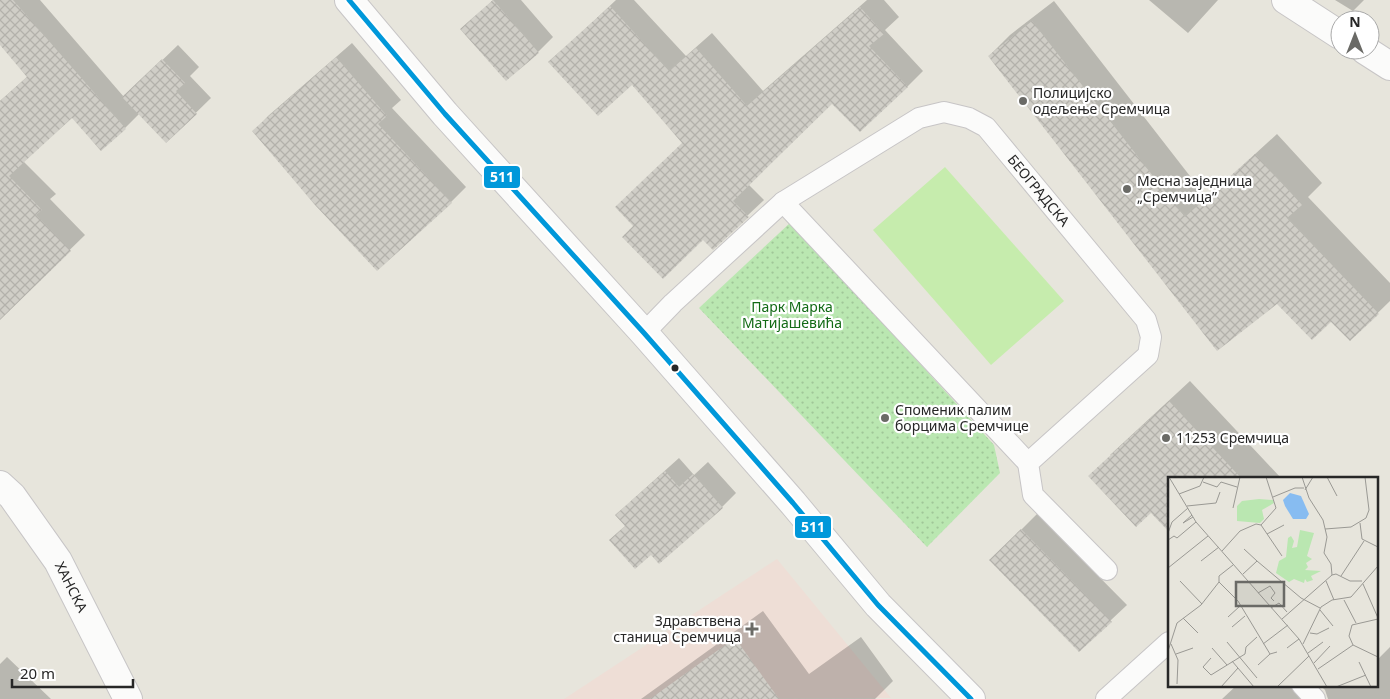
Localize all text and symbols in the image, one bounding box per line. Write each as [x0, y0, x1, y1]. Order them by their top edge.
north arrow [1330, 10, 1380, 60]
text: N [1349, 12, 1361, 31]
place label: Полицијско одељење Сремчица [1033, 83, 1170, 118]
marker: Полицијско одељење Сремчица [1017, 95, 1029, 107]
street label: БЕОГРАДСКА [1004, 150, 1074, 230]
line badge: 511 [483, 165, 521, 189]
text: 511 [490, 167, 514, 186]
place label: Месна заједница „Сремчица” [1137, 171, 1252, 206]
marker: Месна заједница „Сремчица” [1121, 183, 1133, 195]
park label: Парк Марка Матијашевића [742, 297, 842, 332]
unlabelled marker [670, 363, 680, 373]
place label: Споменик палим борцима Сремчице [895, 400, 1029, 435]
marker: Споменик палим борцима Сремчице [879, 412, 891, 424]
place label: 11253 Сремчица [1176, 428, 1289, 447]
marker: 11253 Сремчица [1160, 432, 1172, 444]
inset map [1168, 477, 1378, 686]
line badge: 511 [794, 515, 832, 539]
text: 511 [801, 517, 825, 536]
street label: ХАНСКА [51, 558, 92, 615]
place label: Здравствена станица Сремчица [613, 611, 741, 646]
marker: Здравствена станица Сремчица [745, 622, 759, 636]
scale bar [12, 656, 134, 688]
text: 20 m [20, 663, 55, 683]

